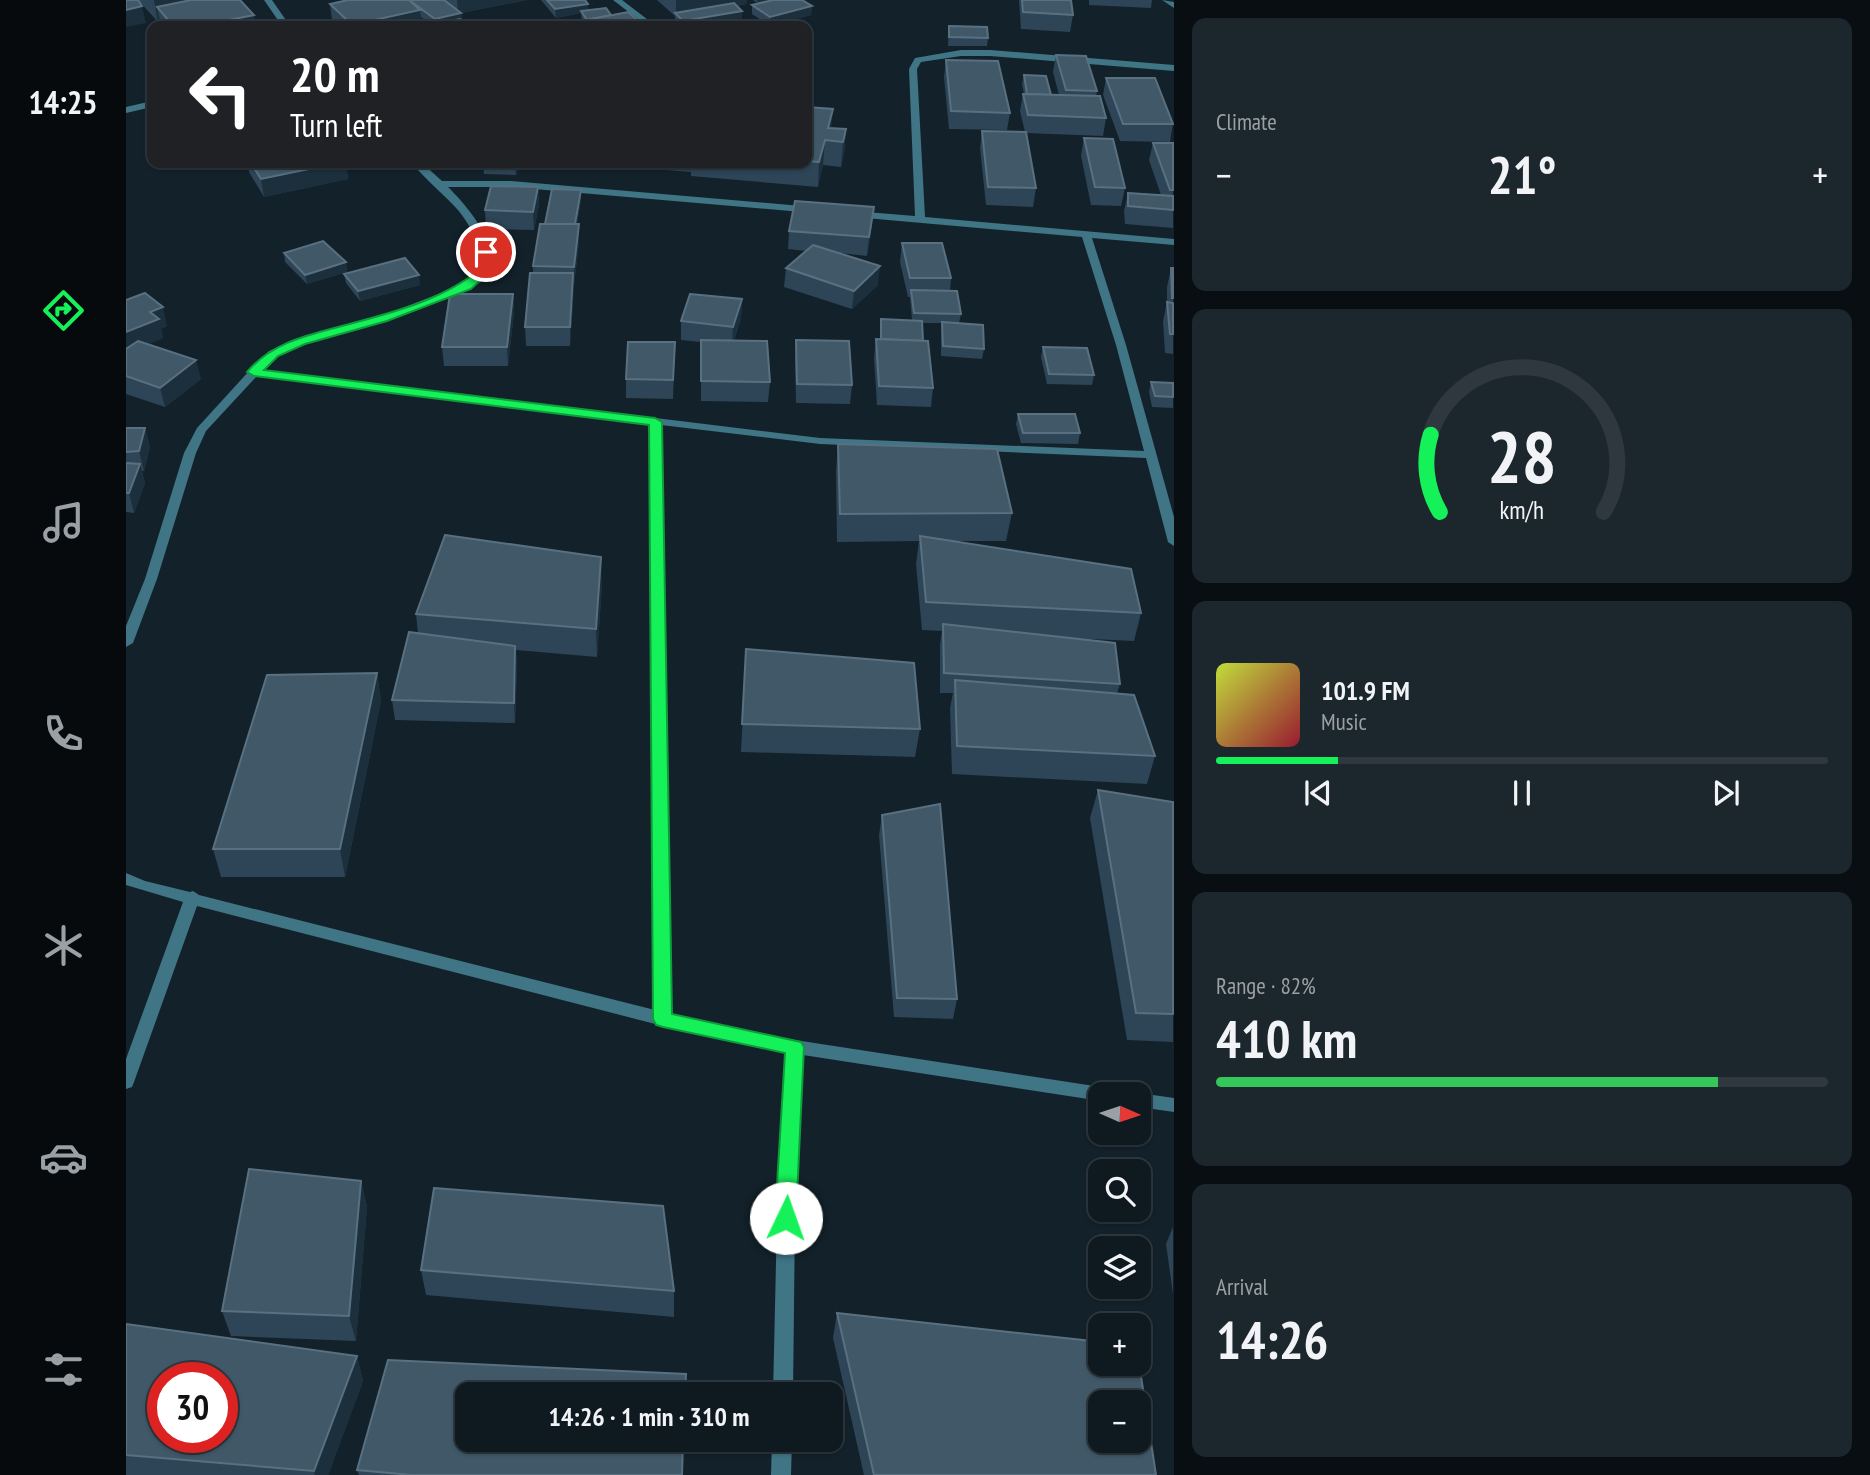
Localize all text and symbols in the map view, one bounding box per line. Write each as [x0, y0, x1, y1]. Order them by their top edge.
text: 20 m [290, 42, 379, 106]
icon: left [175, 49, 266, 140]
text: 14:25 [28, 81, 98, 123]
text: Turn left [290, 104, 382, 146]
text: Climate [1216, 107, 1277, 136]
text: 21° [1488, 141, 1556, 208]
text: − [1216, 150, 1232, 199]
text: + [1812, 150, 1828, 199]
pin [456, 222, 516, 282]
icon: arrive [467, 233, 505, 271]
icon: directions [39, 286, 88, 335]
text: 28 [1487, 409, 1557, 503]
text: km/h [1500, 494, 1544, 526]
icon: music [39, 498, 88, 547]
text: 101.9 FM [1321, 674, 1410, 707]
text: Music [1321, 707, 1367, 736]
icon: phone [39, 709, 88, 758]
icon: previous [1299, 774, 1337, 812]
icon: pause [1503, 774, 1541, 812]
icon: next [1707, 774, 1745, 812]
icon: climate [39, 921, 88, 970]
text: Range · 82% [1216, 971, 1316, 1000]
text: 410 km [1216, 1005, 1357, 1072]
north arrow [1088, 1082, 1152, 1144]
map controls [1088, 1082, 1151, 1453]
icon: car [39, 1133, 88, 1182]
button: search [1088, 1159, 1151, 1222]
position arrow [749, 1181, 823, 1255]
button: layers [1088, 1236, 1151, 1299]
text: Arrival [1216, 1272, 1268, 1301]
text: 14:26 [1216, 1306, 1328, 1373]
button: + [1088, 1313, 1151, 1376]
icon: filters [39, 1345, 88, 1394]
speed limit sign: 30 [147, 1362, 238, 1453]
button: − [1088, 1390, 1151, 1453]
text: 14:26 · 1 min · 310 m [549, 1400, 749, 1433]

